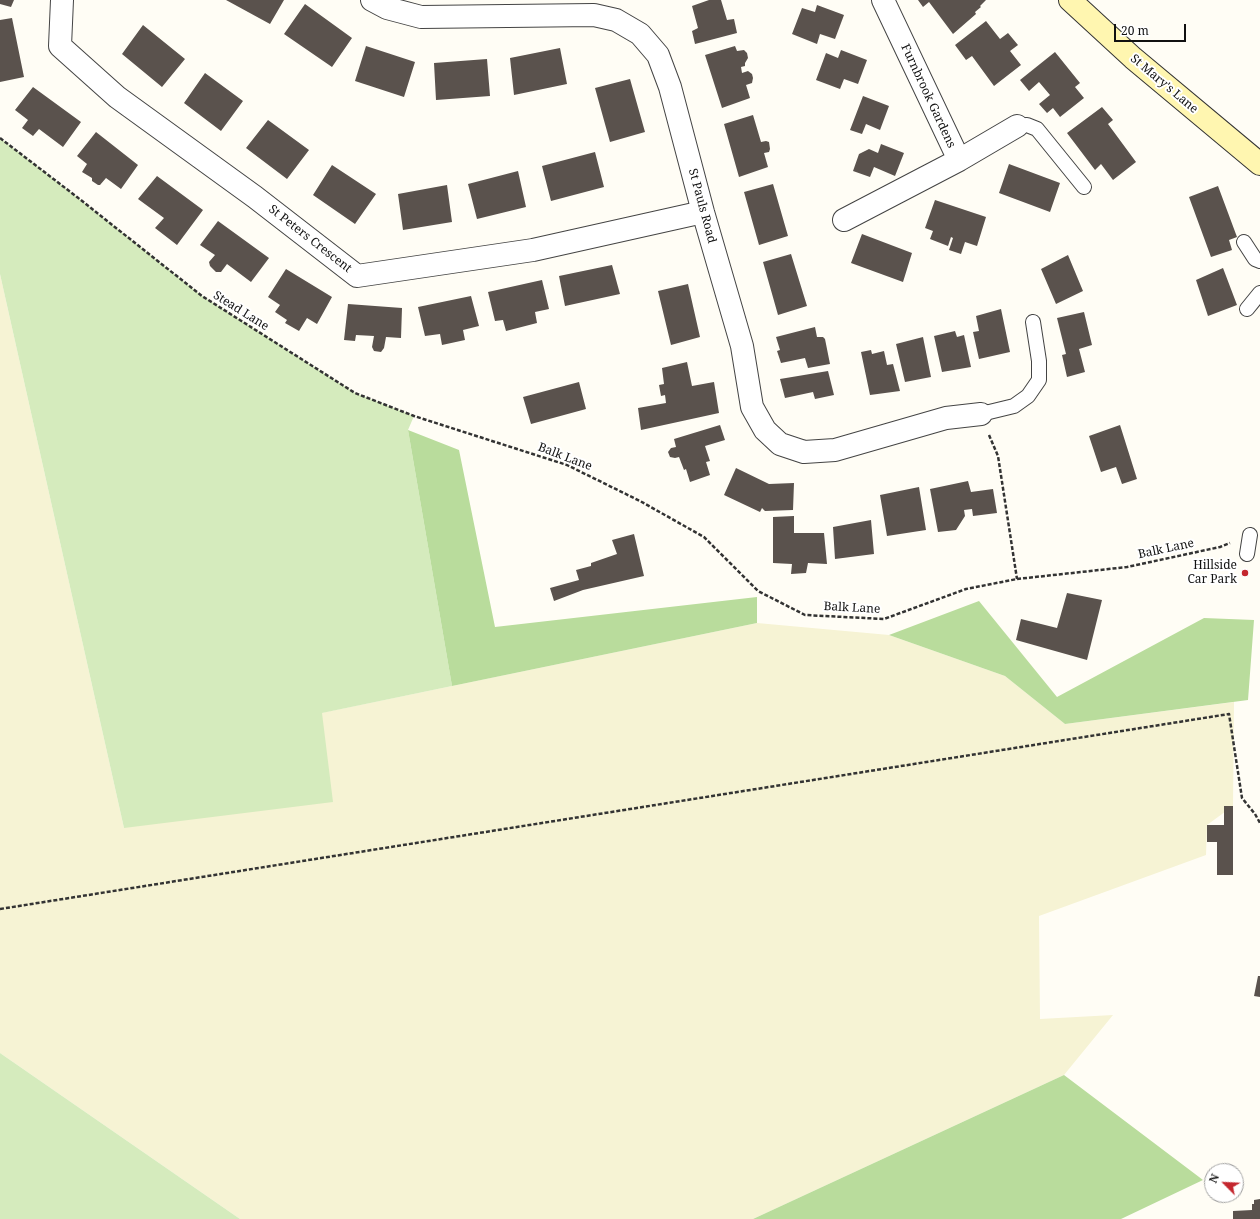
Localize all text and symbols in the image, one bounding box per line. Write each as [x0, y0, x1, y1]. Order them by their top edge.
scale bar [1116, 16, 1188, 42]
text: 20 m [1121, 22, 1149, 39]
street label: Furnbrook Gardens [898, 42, 958, 150]
street label: St Mary's Lane [1127, 52, 1201, 116]
street label: St Pauls Road [685, 167, 719, 245]
street label: St Peters Crescent [266, 202, 354, 276]
street label: Stead Lane [211, 288, 271, 334]
street label: Balk Lane [536, 440, 594, 474]
street label: Balk Lane [1137, 536, 1195, 562]
place label: Hillside Car Park [1187, 559, 1237, 587]
marker: Hillside Car Park [1240, 568, 1250, 578]
street label: Balk Lane [823, 599, 881, 617]
north arrow [1204, 1163, 1244, 1203]
text: N [1205, 1171, 1222, 1185]

